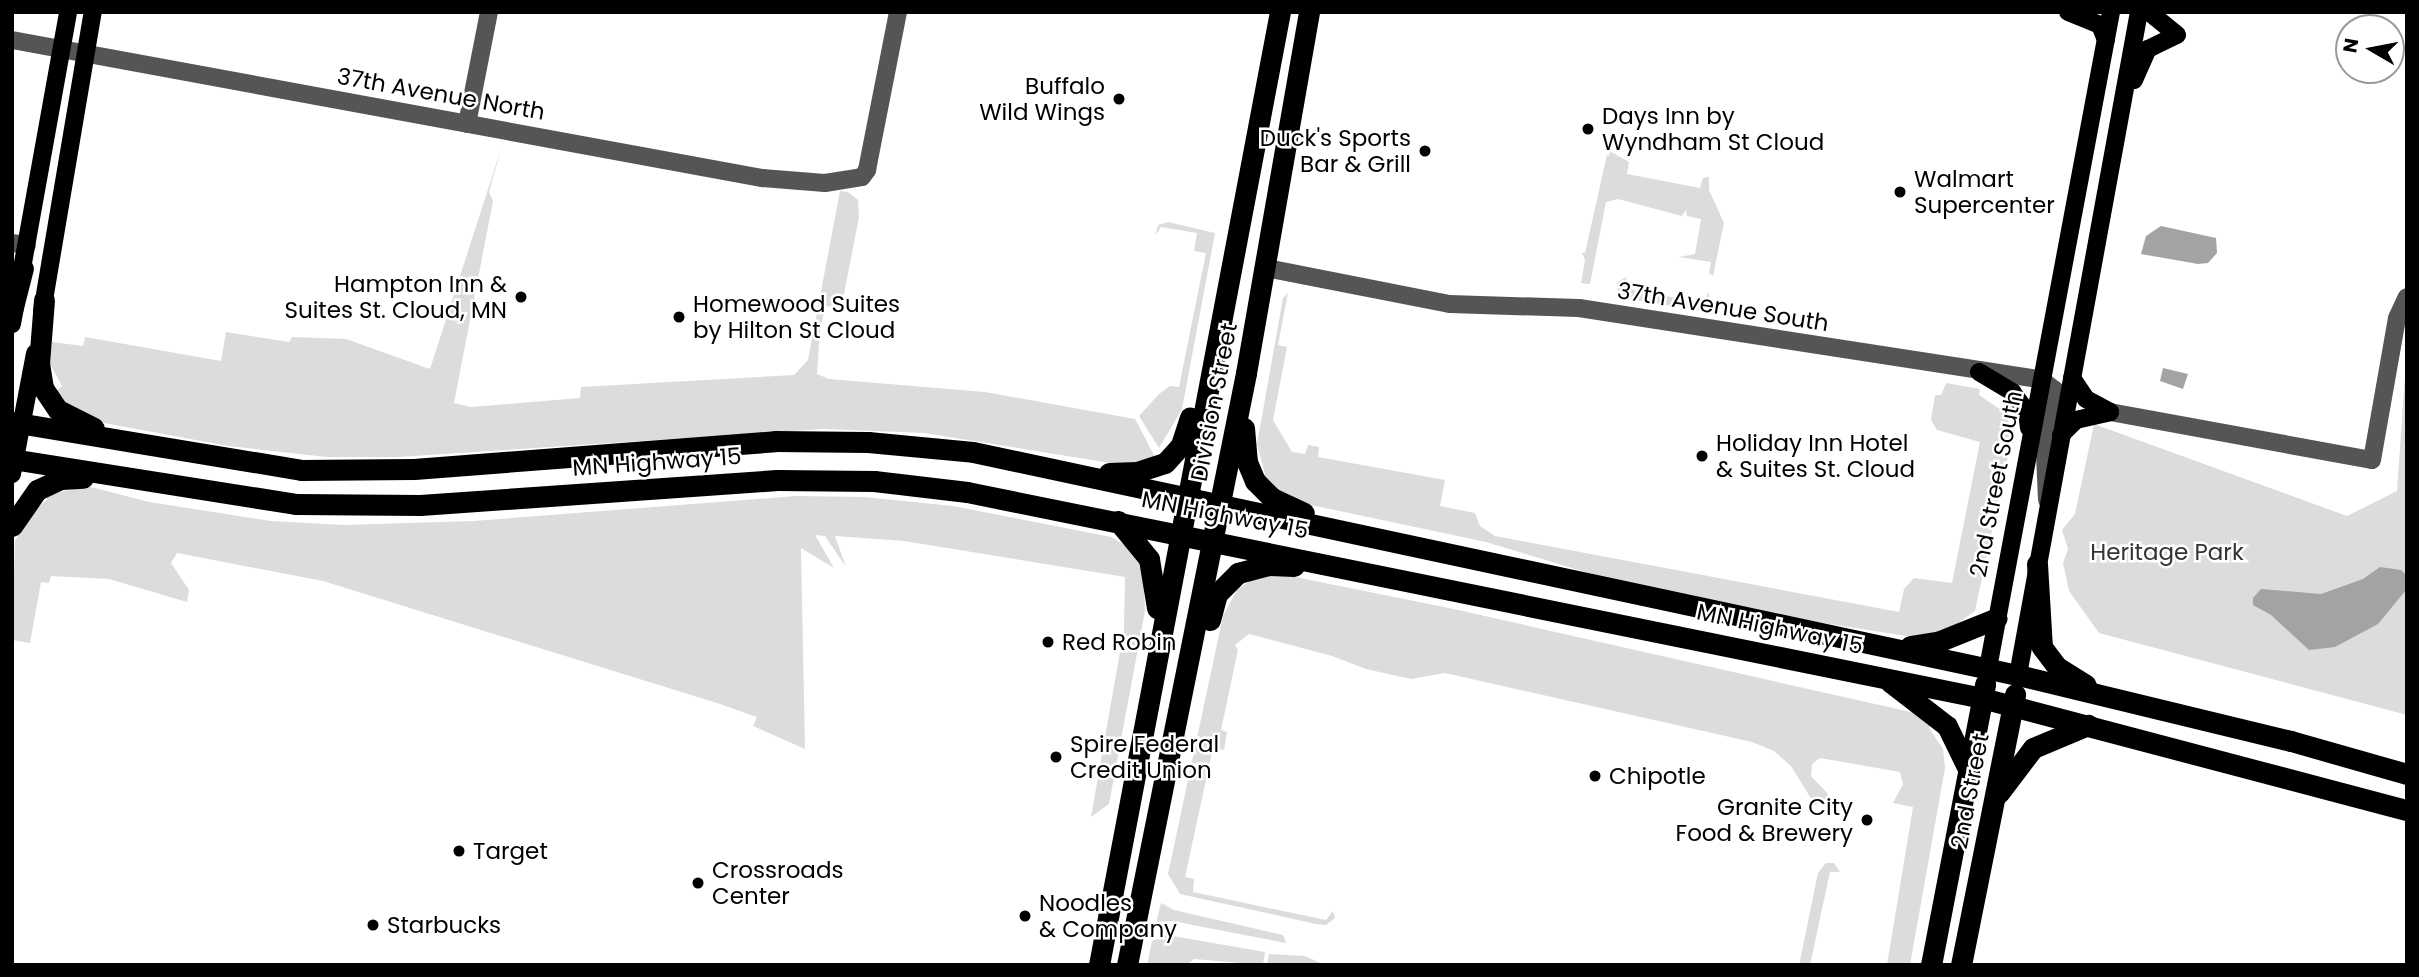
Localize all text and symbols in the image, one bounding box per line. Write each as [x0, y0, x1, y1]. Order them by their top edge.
north arrow [2335, 14, 2405, 84]
text: N [2336, 36, 2365, 55]
street label: 37th Avenue North [335, 62, 547, 126]
place label: Buffalo Wild Wings [979, 72, 1105, 126]
marker: Buffalo Wild Wings [1111, 91, 1127, 107]
place label: Days Inn by Wyndham St Cloud [1602, 102, 1824, 156]
marker: Days Inn by Wyndham St Cloud [1580, 121, 1596, 137]
place label: Duck's Sports Bar & Grill [1260, 124, 1411, 178]
marker: Duck's Sports Bar & Grill [1417, 143, 1433, 159]
place label: Walmart Supercenter [1914, 165, 2055, 219]
marker: Walmart Supercenter [1892, 184, 1908, 200]
place label: Hampton Inn & Suites St. Cloud, MN [284, 270, 507, 324]
street label: 37th Avenue South [1615, 277, 1831, 337]
marker: Hampton Inn & Suites St. Cloud, MN [513, 289, 529, 305]
place label: Homewood Suites by Hilton St Cloud [693, 290, 900, 344]
marker: Homewood Suites by Hilton St Cloud [671, 309, 687, 325]
street label: Division Street [1185, 320, 1243, 484]
street label: 2nd Street South [1964, 389, 2028, 579]
place label: Holiday Inn Hotel & Suites St. Cloud [1716, 429, 1915, 483]
street label: MN Highway 15 [572, 442, 742, 482]
marker: Holiday Inn Hotel & Suites St. Cloud [1694, 448, 1710, 464]
street label: MN Highway 15 [1139, 485, 1311, 545]
park label: Heritage Park [2090, 538, 2244, 566]
street label: MN Highway 15 [1694, 598, 1866, 660]
place label: Red Robin [1062, 628, 1177, 656]
marker: Red Robin [1040, 634, 1056, 650]
place label: Spire Federal Credit Union [1070, 730, 1219, 784]
street label: 2nd Street [1945, 731, 1995, 851]
marker: Spire Federal Credit Union [1048, 749, 1064, 765]
place label: Chipotle [1609, 762, 1706, 790]
marker: Chipotle [1587, 768, 1603, 784]
place label: Granite City Food & Brewery [1676, 793, 1853, 847]
marker: Granite City Food & Brewery [1859, 812, 1875, 828]
place label: Target [473, 837, 548, 865]
marker: Target [451, 843, 467, 859]
place label: Crossroads Center [712, 856, 843, 910]
marker: Crossroads Center [690, 875, 706, 891]
place label: Noodles & Company [1039, 889, 1177, 943]
marker: Noodles & Company [1017, 908, 1033, 924]
place label: Starbucks [387, 911, 501, 939]
marker: Starbucks [365, 917, 381, 933]

